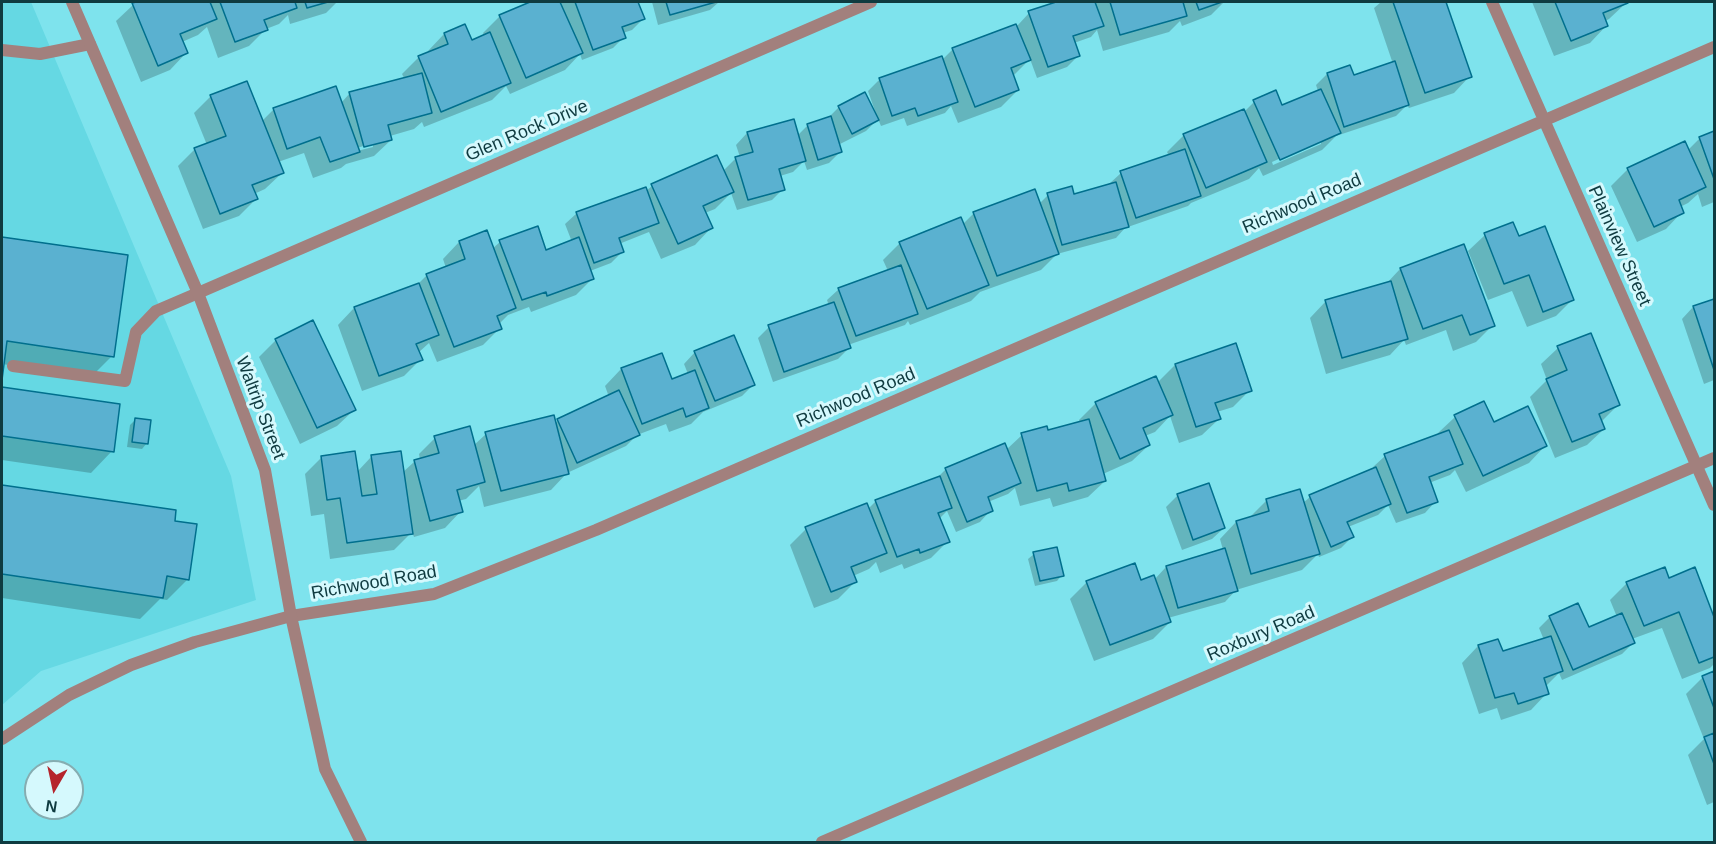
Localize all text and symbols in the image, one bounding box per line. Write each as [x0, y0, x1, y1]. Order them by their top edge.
street label: Glen Rock Drive [462, 95, 592, 167]
street label: Richwood Road [1239, 169, 1365, 239]
street label: Plainview Street [1583, 183, 1655, 309]
street label: Waltrip Street [231, 354, 289, 462]
street label: Richwood Road [793, 363, 919, 433]
street label: Richwood Road [310, 561, 438, 605]
street label: Roxbury Road [1204, 602, 1318, 666]
north arrow [24, 760, 84, 820]
text: N [44, 797, 58, 816]

